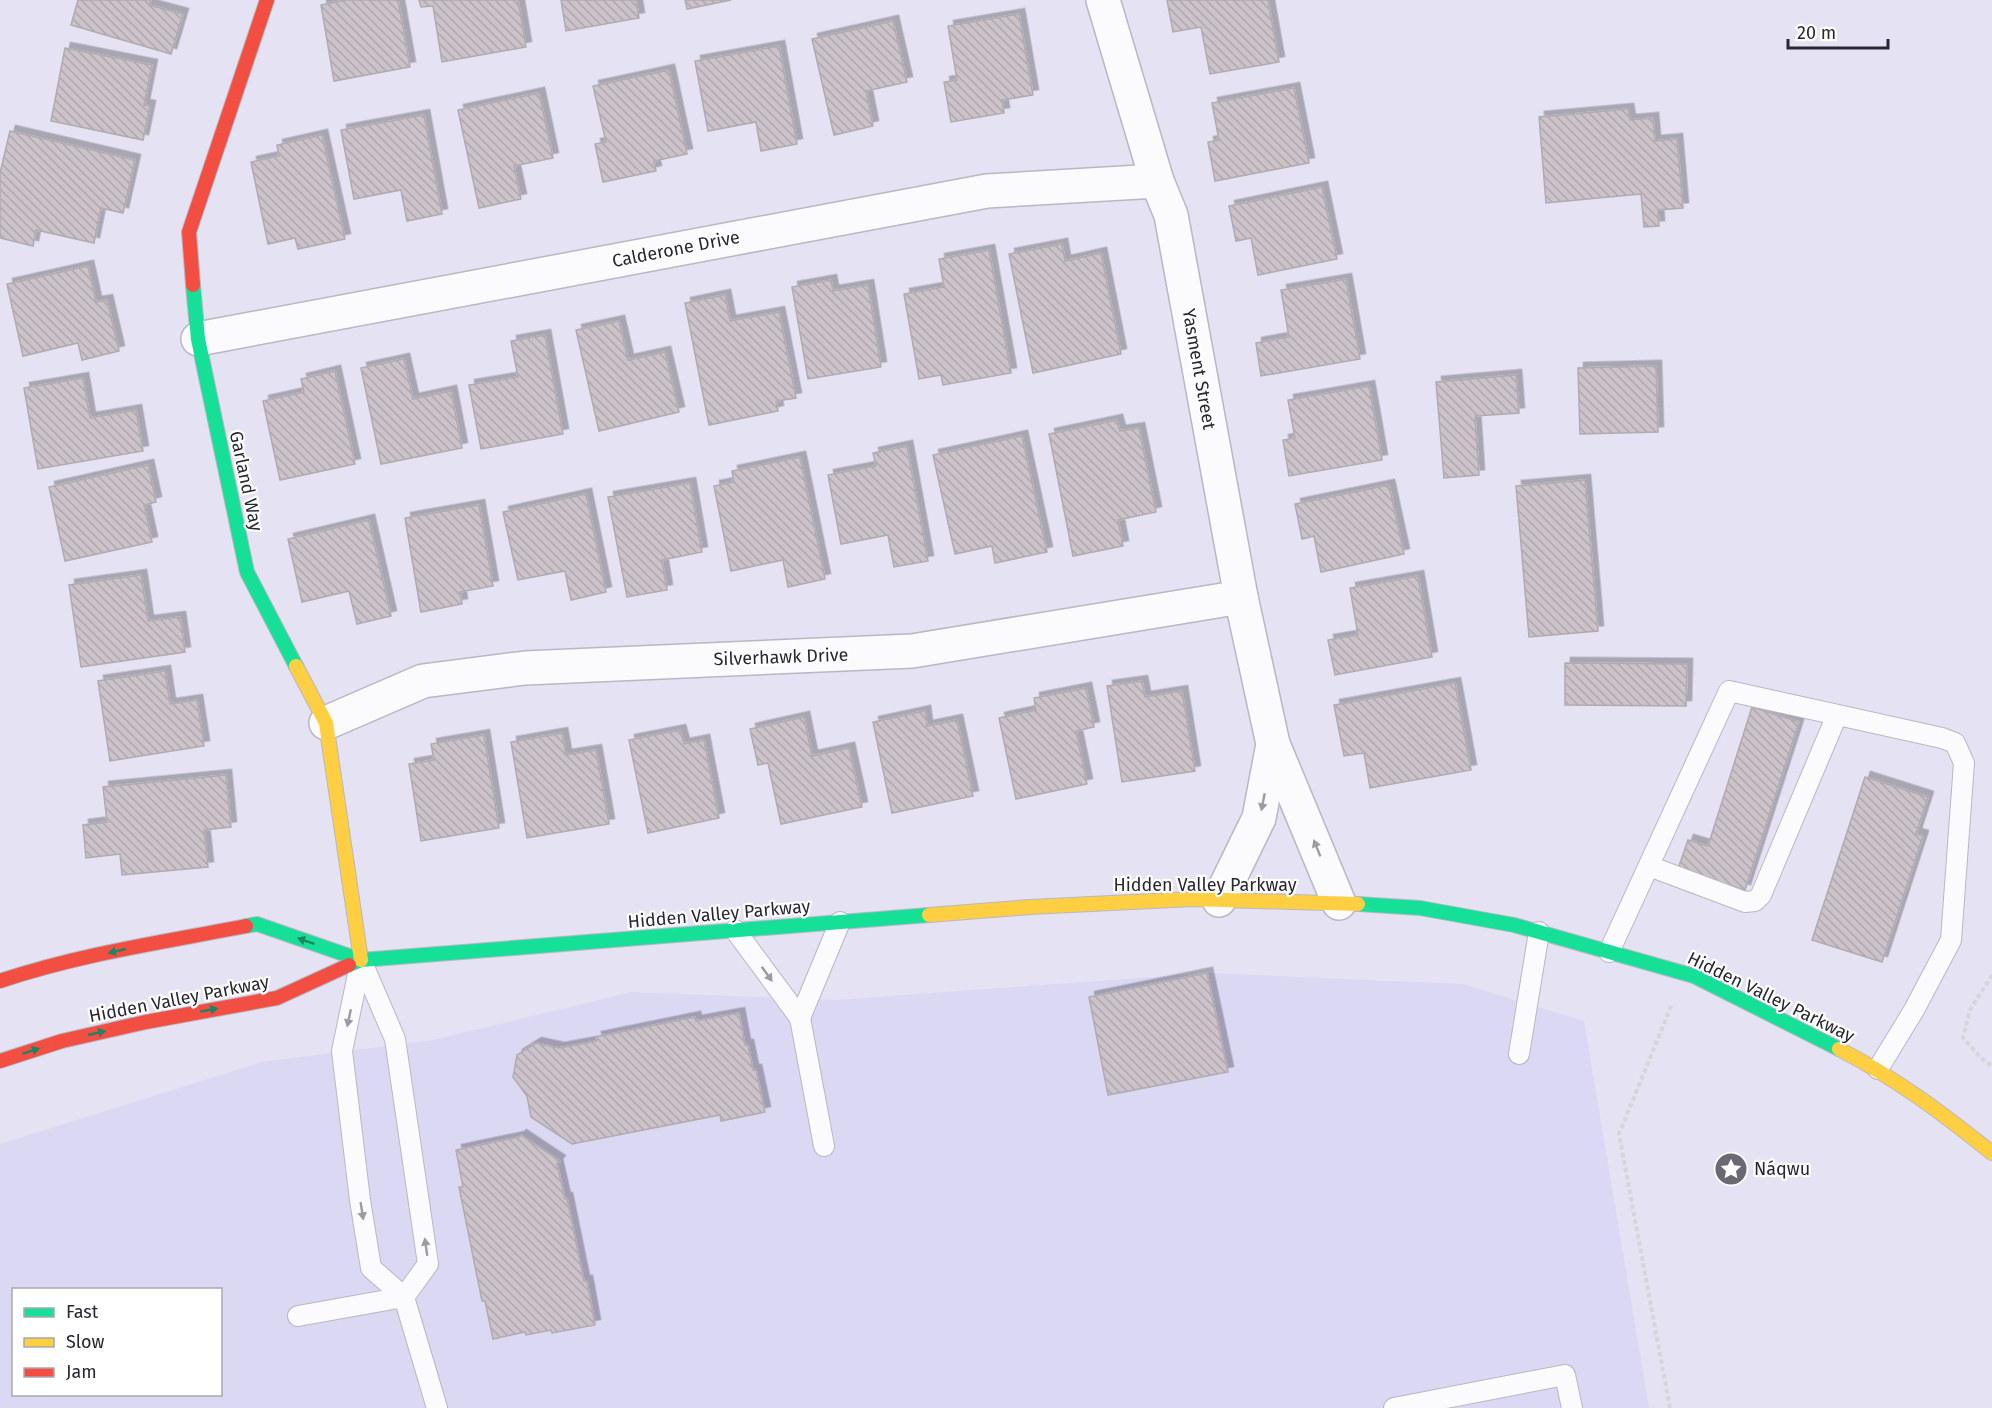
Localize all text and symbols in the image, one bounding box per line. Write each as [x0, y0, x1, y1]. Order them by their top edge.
scale bar [1788, 12, 1888, 50]
text: 20 m [1797, 22, 1836, 44]
street label: Calderone Drive [610, 226, 742, 272]
street label: Yasment Street [1178, 307, 1221, 432]
street label: Garland Way [225, 429, 267, 533]
street label: Silverhawk Drive [713, 644, 849, 670]
one-way arrow [1258, 793, 1267, 812]
one-way arrow [1312, 839, 1322, 857]
street label: Hidden Valley Parkway [1113, 874, 1297, 896]
street label: Hidden Valley Parkway [627, 895, 811, 933]
one-way arrow [297, 936, 315, 946]
one-way arrow [108, 946, 126, 956]
street label: Hidden Valley Parkway [1684, 947, 1858, 1047]
one-way arrow [761, 966, 773, 982]
street label: Hidden Valley Parkway [87, 971, 271, 1027]
one-way arrow [200, 1005, 219, 1014]
one-way arrow [344, 1008, 353, 1027]
one-way arrow [88, 1028, 107, 1037]
one-way arrow [22, 1046, 40, 1055]
place icon: Náqwu [1713, 1151, 1749, 1187]
place label: Náqwu [1754, 1158, 1810, 1180]
one-way arrow [357, 1201, 366, 1220]
one-way arrow [421, 1237, 430, 1256]
legend [12, 1288, 222, 1396]
text: Fast [66, 1301, 99, 1323]
text: Slow [66, 1331, 105, 1353]
text: Jam [66, 1361, 97, 1383]

